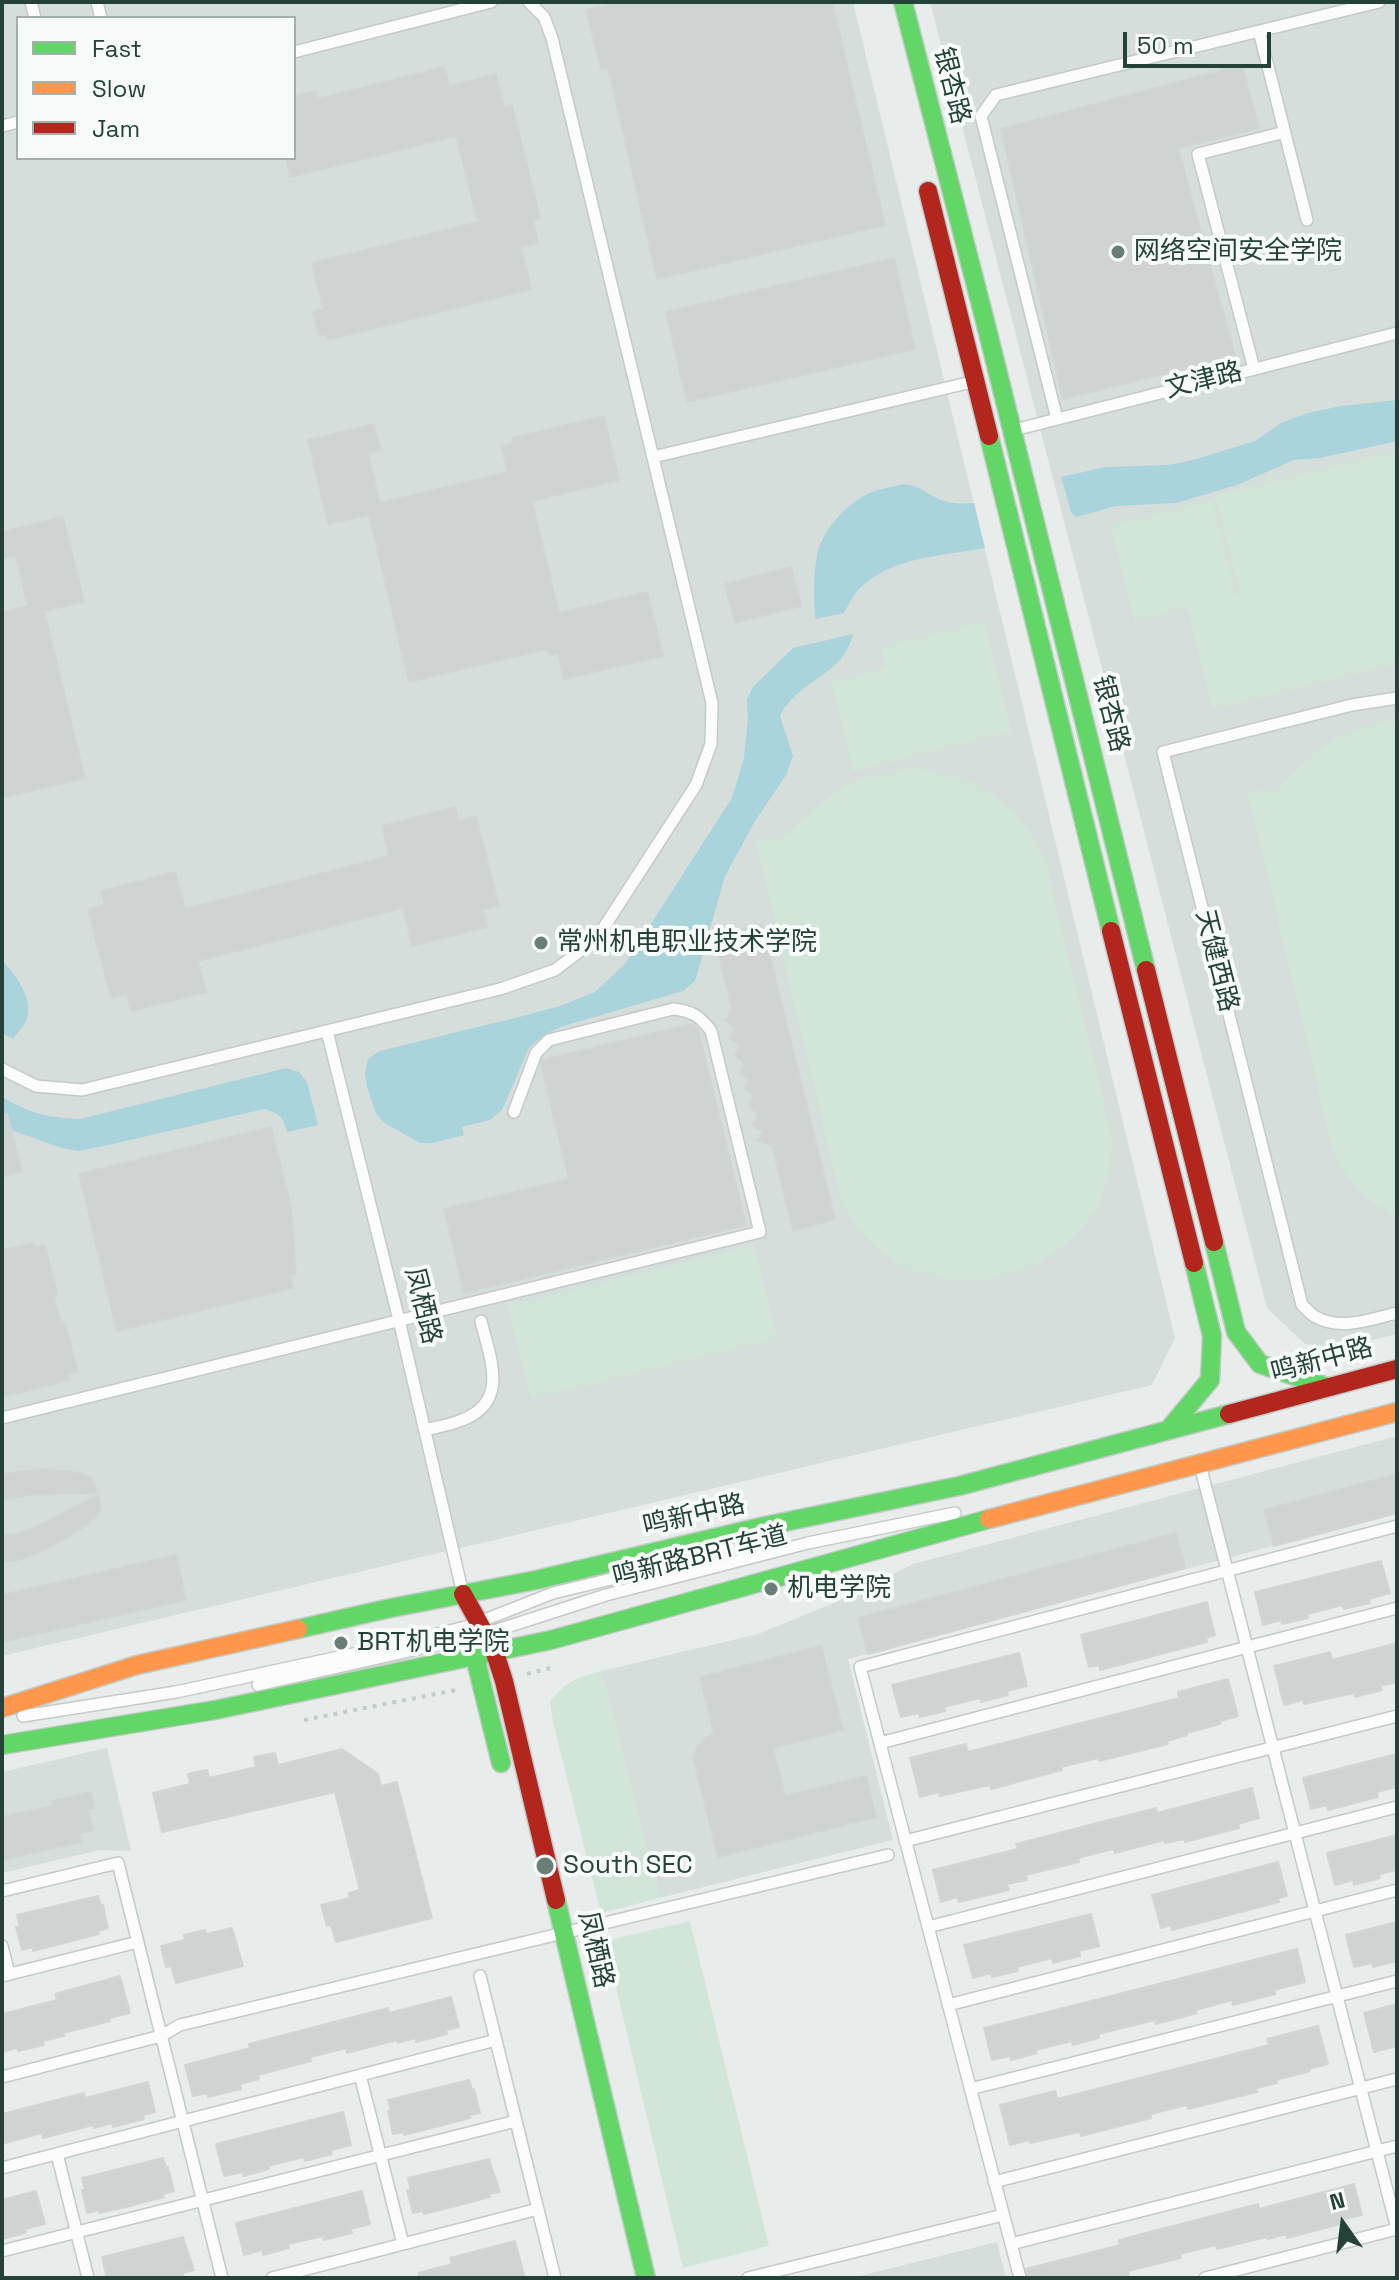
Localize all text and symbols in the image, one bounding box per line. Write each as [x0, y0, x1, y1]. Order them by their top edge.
legend [16, 16, 296, 160]
scale bar [1127, 16, 1275, 66]
text: 50 m [1137, 30, 1194, 61]
text: Fast [92, 33, 142, 64]
street label: 银杏路 [926, 44, 976, 128]
text: Slow [92, 73, 146, 104]
text: Jam [92, 113, 140, 144]
place label: 网络空间安全学院 [1134, 236, 1342, 268]
marker: 网络空间安全学院 [1109, 243, 1127, 261]
street label: 文津路 [1162, 356, 1246, 406]
street label: 银杏路 [1085, 672, 1135, 756]
street label: 天健西路 [1188, 907, 1244, 1015]
place label: 常州机电职业技术学院 [557, 927, 817, 959]
marker: 常州机电职业技术学院 [532, 934, 550, 952]
street label: 凤栖路 [397, 1264, 447, 1348]
street label: 鸣新中路 [1268, 1332, 1376, 1390]
street label: 鸣新中路 [640, 1489, 748, 1543]
street label: 鸣新路BRT车道 [610, 1520, 790, 1594]
place label: 机电学院 [787, 1573, 891, 1605]
marker: 机电学院 [762, 1580, 780, 1598]
place label: BRT机电学院 [357, 1627, 510, 1659]
marker: BRT机电学院 [332, 1634, 350, 1652]
place label: South SEC [563, 1850, 693, 1882]
marker: South SEC [534, 1855, 556, 1877]
street label: 凤栖路 [571, 1908, 619, 1992]
north arrow [1303, 2184, 1383, 2264]
text: N [1327, 2185, 1348, 2216]

